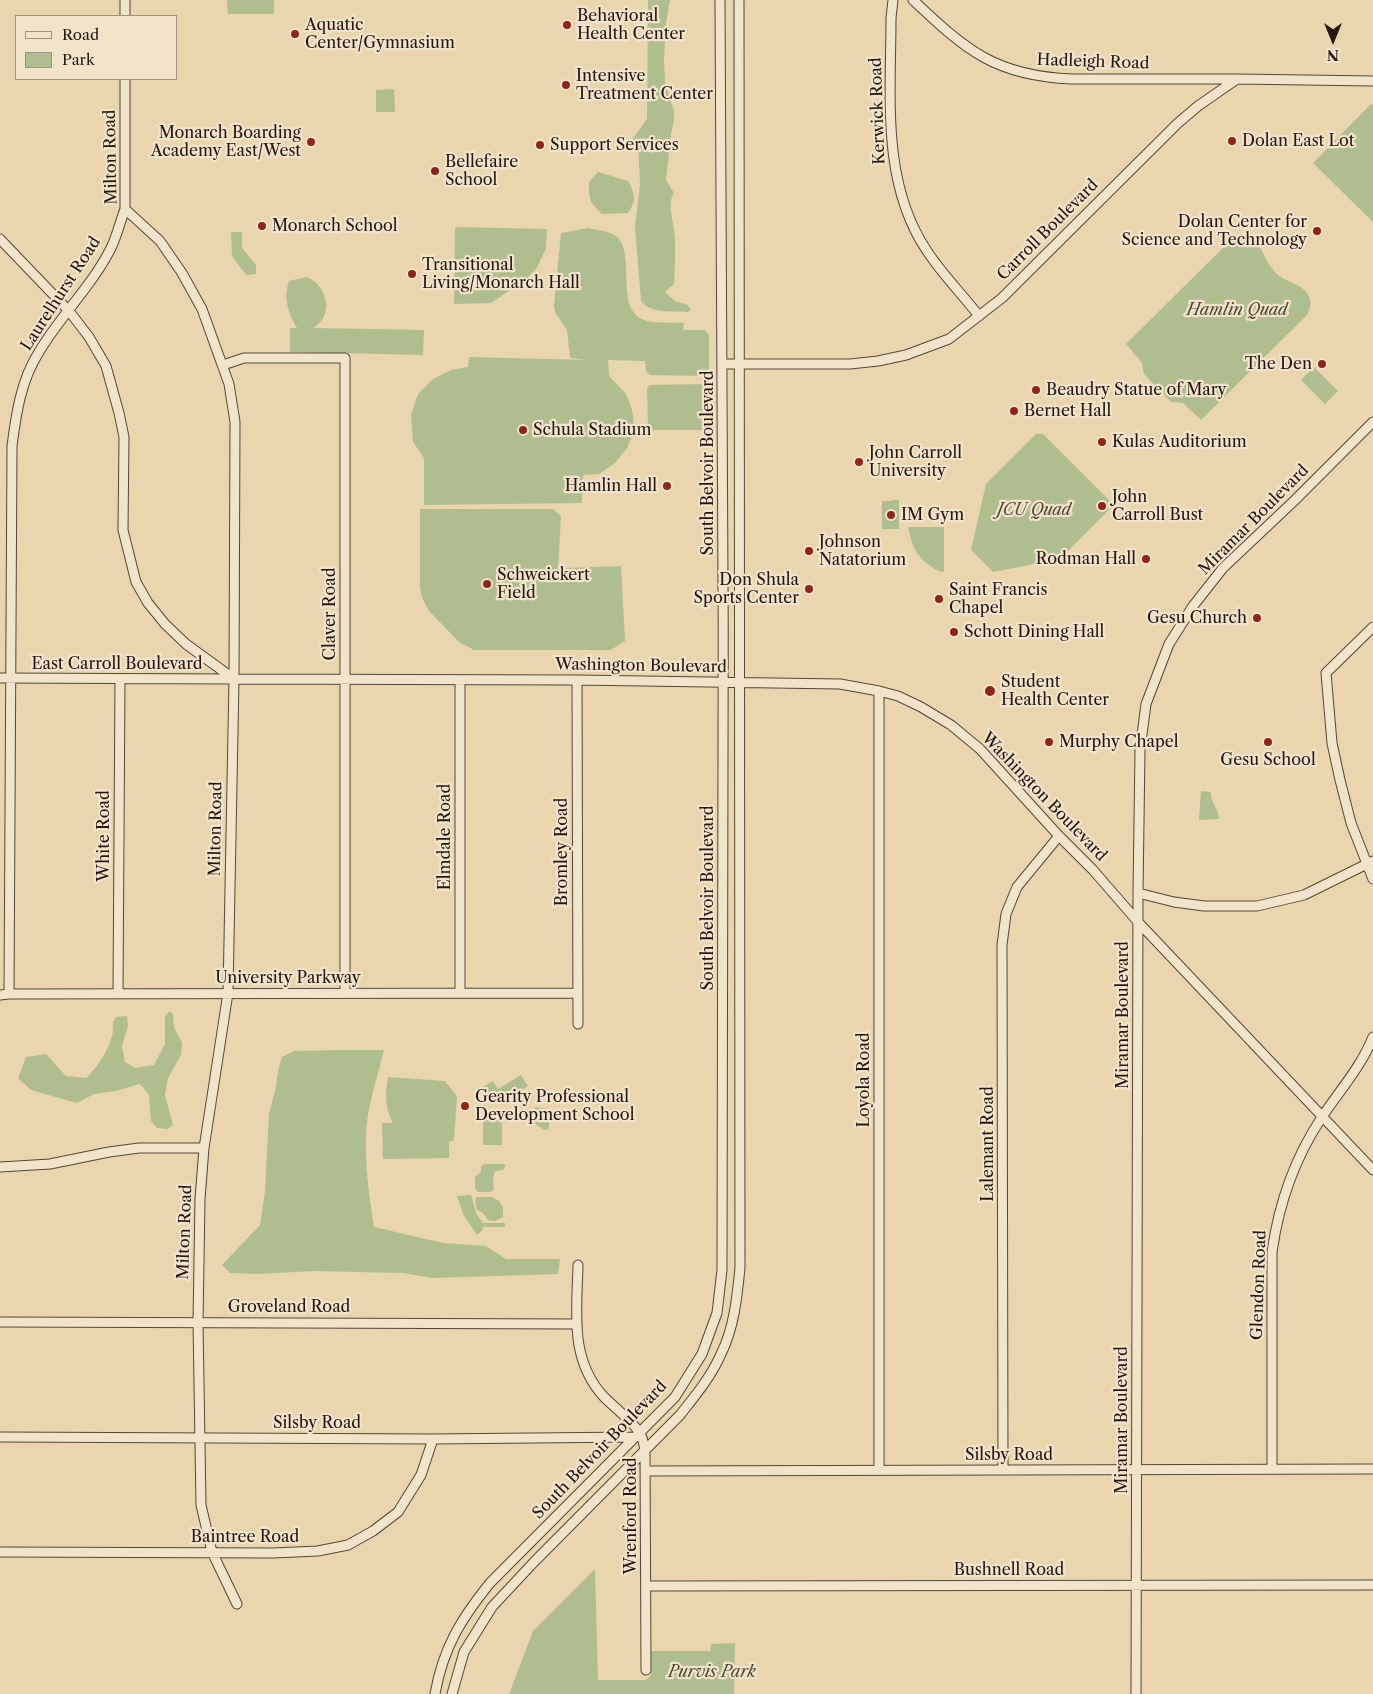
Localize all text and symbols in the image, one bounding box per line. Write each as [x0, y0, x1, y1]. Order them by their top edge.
place label: Behavioral Health Center [577, 6, 685, 44]
legend [15, 15, 178, 80]
place label: Aquatic Center/Gymnasium [305, 15, 455, 53]
north arrow [1308, 15, 1358, 65]
marker: Behavioral Health Center [561, 19, 573, 31]
text: Road [62, 25, 99, 44]
marker: Aquatic Center/Gymnasium [289, 28, 301, 40]
text: N [1327, 46, 1339, 64]
text: Park [62, 50, 95, 69]
street label: Hadleigh Road [1036, 50, 1150, 74]
street label: Kerwick Road [867, 57, 889, 165]
place label: Intensive Treatment Center [576, 66, 713, 104]
marker: Intensive Treatment Center [560, 79, 572, 91]
street label: Milton Road [101, 109, 121, 205]
place label: Monarch Boarding Academy East/West [151, 123, 301, 161]
place label: Dolan East Lot [1242, 131, 1354, 151]
place label: Support Services [550, 135, 679, 155]
marker: Dolan East Lot [1226, 135, 1238, 147]
marker: Monarch Boarding Academy East/West [305, 136, 317, 148]
marker: Support Services [534, 139, 546, 151]
place label: Bellefaire School [445, 152, 518, 190]
marker: Bellefaire School [429, 165, 441, 177]
street label: Carroll Boulevard [994, 176, 1102, 284]
place label: Dolan Center for Science and Technology [1122, 212, 1307, 250]
place label: Monarch School [272, 216, 398, 236]
marker: Monarch School [256, 220, 268, 232]
marker: Dolan Center for Science and Technology [1311, 225, 1323, 237]
street label: Laurelhurst Road [17, 233, 105, 355]
place label: Transitional Living/Monarch Hall [422, 255, 580, 293]
marker: Transitional Living/Monarch Hall [406, 268, 418, 280]
park label: Hamlin Quad [1186, 300, 1288, 320]
place label: The Den [1245, 354, 1312, 374]
marker: The Den [1316, 358, 1328, 370]
street label: South Belvoir Boulevard [698, 371, 718, 555]
place label: Beaudry Statue of Mary [1046, 380, 1226, 400]
marker: Beaudry Statue of Mary [1030, 384, 1042, 396]
place label: Bernet Hall [1024, 401, 1111, 421]
marker: Bernet Hall [1008, 405, 1020, 417]
place label: Schula Stadium [533, 420, 651, 440]
marker: Schula Stadium [517, 424, 529, 436]
place label: Kulas Auditorium [1112, 432, 1247, 452]
marker: Kulas Auditorium [1096, 436, 1108, 448]
place label: John Carroll University [869, 443, 962, 481]
marker: John Carroll University [853, 456, 865, 468]
street label: Miramar Boulevard [1195, 461, 1313, 579]
place label: Hamlin Hall [565, 476, 657, 496]
marker: Hamlin Hall [661, 480, 673, 492]
place label: John Carroll Bust [1112, 487, 1203, 525]
park label: JCU Quad [997, 500, 1071, 520]
marker: John Carroll Bust [1096, 500, 1108, 512]
place label: IM Gym [901, 505, 964, 525]
marker: IM Gym [885, 509, 897, 521]
place label: Johnson Natatorium [819, 532, 906, 570]
marker: Johnson Natatorium [803, 545, 815, 557]
place label: Rodman Hall [1036, 549, 1136, 569]
marker: Rodman Hall [1140, 553, 1152, 565]
place label: Schweickert Field [497, 565, 590, 603]
street label: Claver Road [320, 568, 340, 660]
place label: Don Shula Sports Center [694, 570, 799, 608]
marker: Schweickert Field [481, 578, 493, 590]
place label: Saint Francis Chapel [949, 580, 1047, 618]
marker: Don Shula Sports Center [803, 583, 815, 595]
marker: Saint Francis Chapel [933, 593, 945, 605]
place label: Gesu Church [1147, 608, 1247, 628]
marker: Gesu Church [1251, 612, 1263, 624]
place label: Schott Dining Hall [964, 622, 1104, 642]
marker: Schott Dining Hall [948, 626, 960, 638]
street label: East Carroll Boulevard [31, 654, 203, 674]
street label: Washington Boulevard [555, 655, 727, 677]
place label: Student Health Center [1001, 672, 1109, 710]
marker: Student Health Center [983, 684, 997, 698]
street label: Washington Boulevard [977, 729, 1111, 865]
place label: Murphy Chapel [1059, 732, 1179, 752]
marker: Murphy Chapel [1043, 736, 1055, 748]
marker: Gesu School [1262, 736, 1274, 748]
place label: Gesu School [1220, 750, 1316, 770]
street label: Milton Road [206, 781, 226, 877]
street label: Elmdale Road [435, 784, 455, 890]
street label: White Road [94, 790, 114, 882]
street label: Bromley Road [552, 798, 572, 906]
street label: South Belvoir Boulevard [698, 806, 718, 990]
street label: Miramar Boulevard [1113, 941, 1133, 1089]
street label: University Parkway [215, 968, 361, 988]
street label: Loyola Road [854, 1032, 874, 1128]
street label: Lalemant Road [978, 1086, 998, 1202]
place label: Gearity Professional Development School [475, 1087, 634, 1125]
marker: Gearity Professional Development School [459, 1100, 471, 1112]
street label: Milton Road [174, 1184, 196, 1280]
street label: Glendon Road [1247, 1230, 1271, 1340]
street label: Groveland Road [228, 1297, 350, 1317]
street label: Miramar Boulevard [1112, 1346, 1132, 1494]
street label: South Belvoir Boulevard [529, 1377, 671, 1523]
street label: Silsby Road [273, 1413, 361, 1433]
street label: Silsby Road [965, 1445, 1053, 1465]
street label: Wrenford Road [621, 1457, 641, 1575]
street label: Baintree Road [191, 1527, 299, 1547]
street label: Bushnell Road [954, 1560, 1064, 1580]
park label: Purvis Park [668, 1662, 756, 1682]

